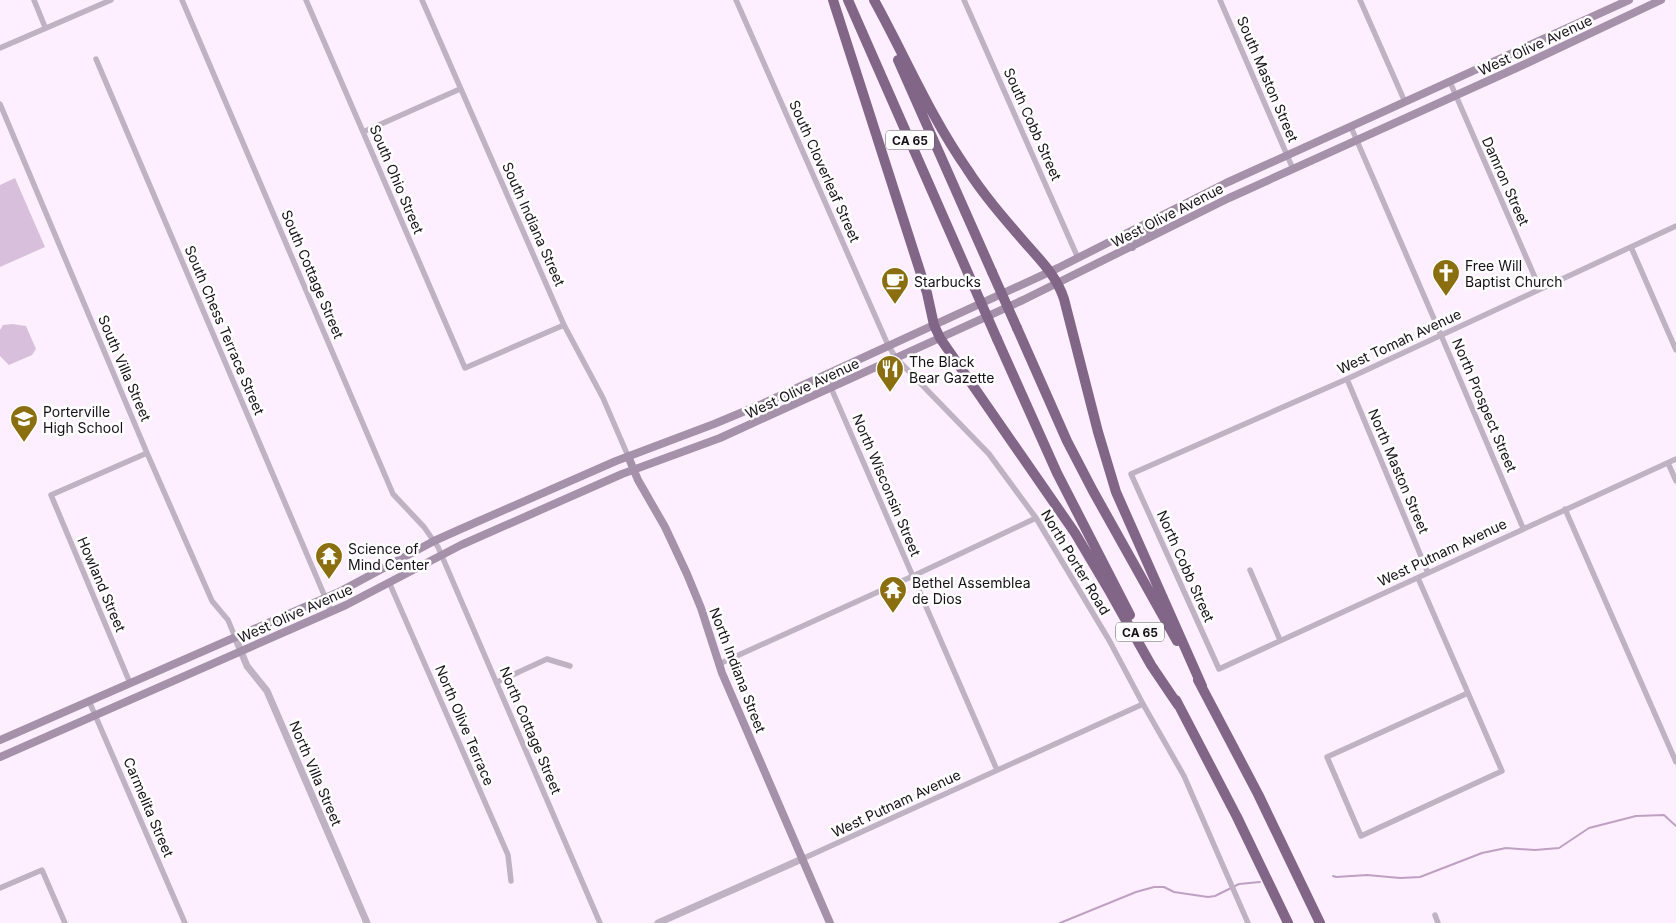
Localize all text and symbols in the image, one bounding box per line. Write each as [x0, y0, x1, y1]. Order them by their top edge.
street label: West Olive Avenue [1475, 11, 1595, 79]
street label: South Maston Street [1234, 14, 1302, 145]
street label: South Cobb Street [1000, 65, 1066, 183]
street label: South Cloverleaf Street [786, 97, 864, 245]
street label: South Ohio Street [366, 122, 428, 236]
road number: CA 65 [886, 130, 934, 150]
street label: Damron Street [1479, 134, 1533, 228]
street label: South Indiana Street [499, 159, 569, 289]
street label: West Olive Avenue [1108, 179, 1226, 251]
street label: South Cottage Street [278, 207, 348, 341]
street label: South Chess Terrace Street [182, 243, 269, 418]
place label: Free Will Baptist Church [1465, 257, 1563, 290]
church icon: Free Will Baptist Church [1431, 258, 1461, 297]
cafe icon: Starbucks [880, 266, 910, 305]
place label: Starbucks [914, 273, 981, 290]
street label: West Tomah Avenue [1334, 305, 1464, 377]
street label: South Villa Street [95, 312, 155, 424]
street label: North Prospect Street [1449, 336, 1521, 475]
place label: The Black Bear Gazette [909, 353, 994, 386]
street label: West Olive Avenue [742, 354, 862, 422]
restaurant icon: The Black Bear Gazette [875, 354, 905, 393]
place label: Porterville High School [43, 403, 123, 436]
school or university icon: Porterville High School [9, 404, 39, 443]
street label: North Maston Street [1365, 406, 1433, 536]
street label: North Wisconsin Street [849, 411, 925, 559]
street label: North Porter Road [1038, 506, 1114, 618]
street label: North Cobb Street [1154, 508, 1218, 625]
street label: West Putnam Avenue [1375, 515, 1509, 589]
street label: Howland Street [74, 534, 130, 634]
place label: Science of Mind Center [348, 540, 429, 573]
temple icon: Science of Mind Center [314, 541, 344, 580]
place label: Bethel Assemblea de Dios [912, 574, 1031, 607]
temple icon: Bethel Assemblea de Dios [878, 575, 908, 614]
street label: West Olive Avenue [235, 580, 355, 646]
street label: North Indiana Street [706, 605, 770, 735]
road number: CA 65 [1116, 622, 1164, 642]
street label: North Olive Terrace [432, 662, 498, 788]
street label: North Cottage Street [496, 664, 566, 797]
street label: North Villa Street [286, 718, 346, 828]
street label: Carmelita Street [120, 755, 178, 860]
street label: West Putnam Avenue [829, 766, 963, 840]

